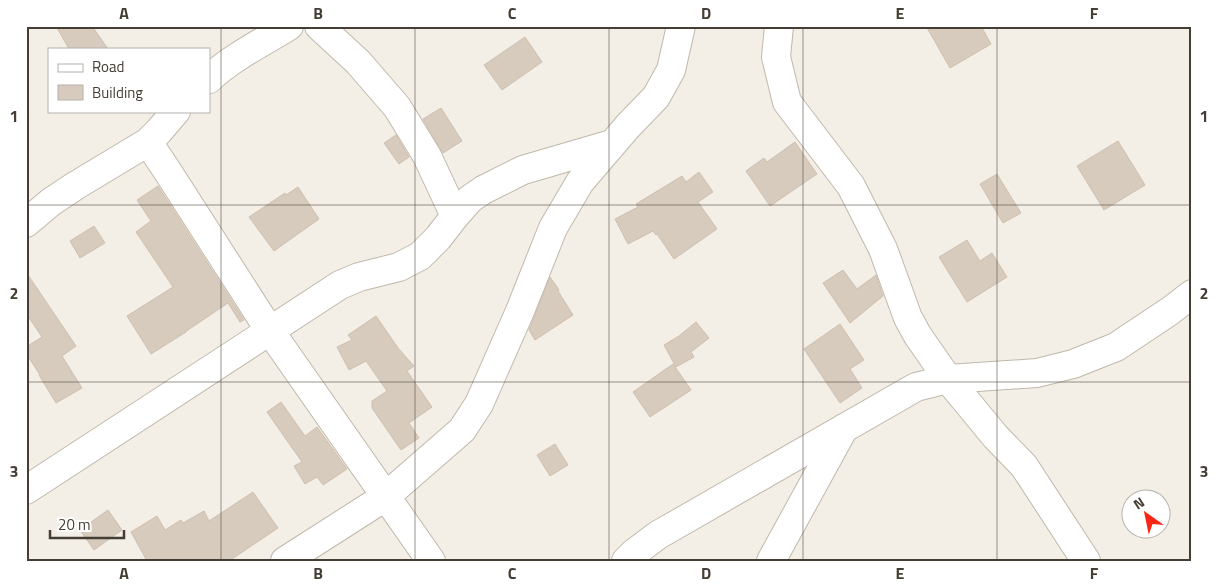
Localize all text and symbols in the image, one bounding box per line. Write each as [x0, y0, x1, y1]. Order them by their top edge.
text: A [119, 1, 129, 25]
text: B [313, 1, 323, 25]
text: C [508, 1, 517, 25]
text: D [701, 1, 711, 25]
text: E [896, 1, 905, 25]
text: F [1090, 1, 1099, 25]
legend [48, 48, 210, 112]
text: Road [92, 55, 124, 78]
text: Building [92, 81, 143, 104]
text: 1 [10, 104, 18, 128]
text: 1 [1200, 104, 1208, 128]
text: 2 [10, 281, 18, 305]
text: 2 [1200, 281, 1208, 305]
text: 3 [10, 459, 18, 483]
text: 3 [1200, 459, 1208, 483]
north arrow [1120, 490, 1170, 540]
text: N [1129, 491, 1148, 514]
scale bar [50, 507, 124, 539]
text: 20 m [58, 513, 91, 536]
text: A [119, 561, 129, 585]
text: B [313, 561, 323, 585]
text: C [508, 561, 517, 585]
text: D [701, 561, 711, 585]
text: E [896, 561, 905, 585]
text: F [1090, 561, 1099, 585]

